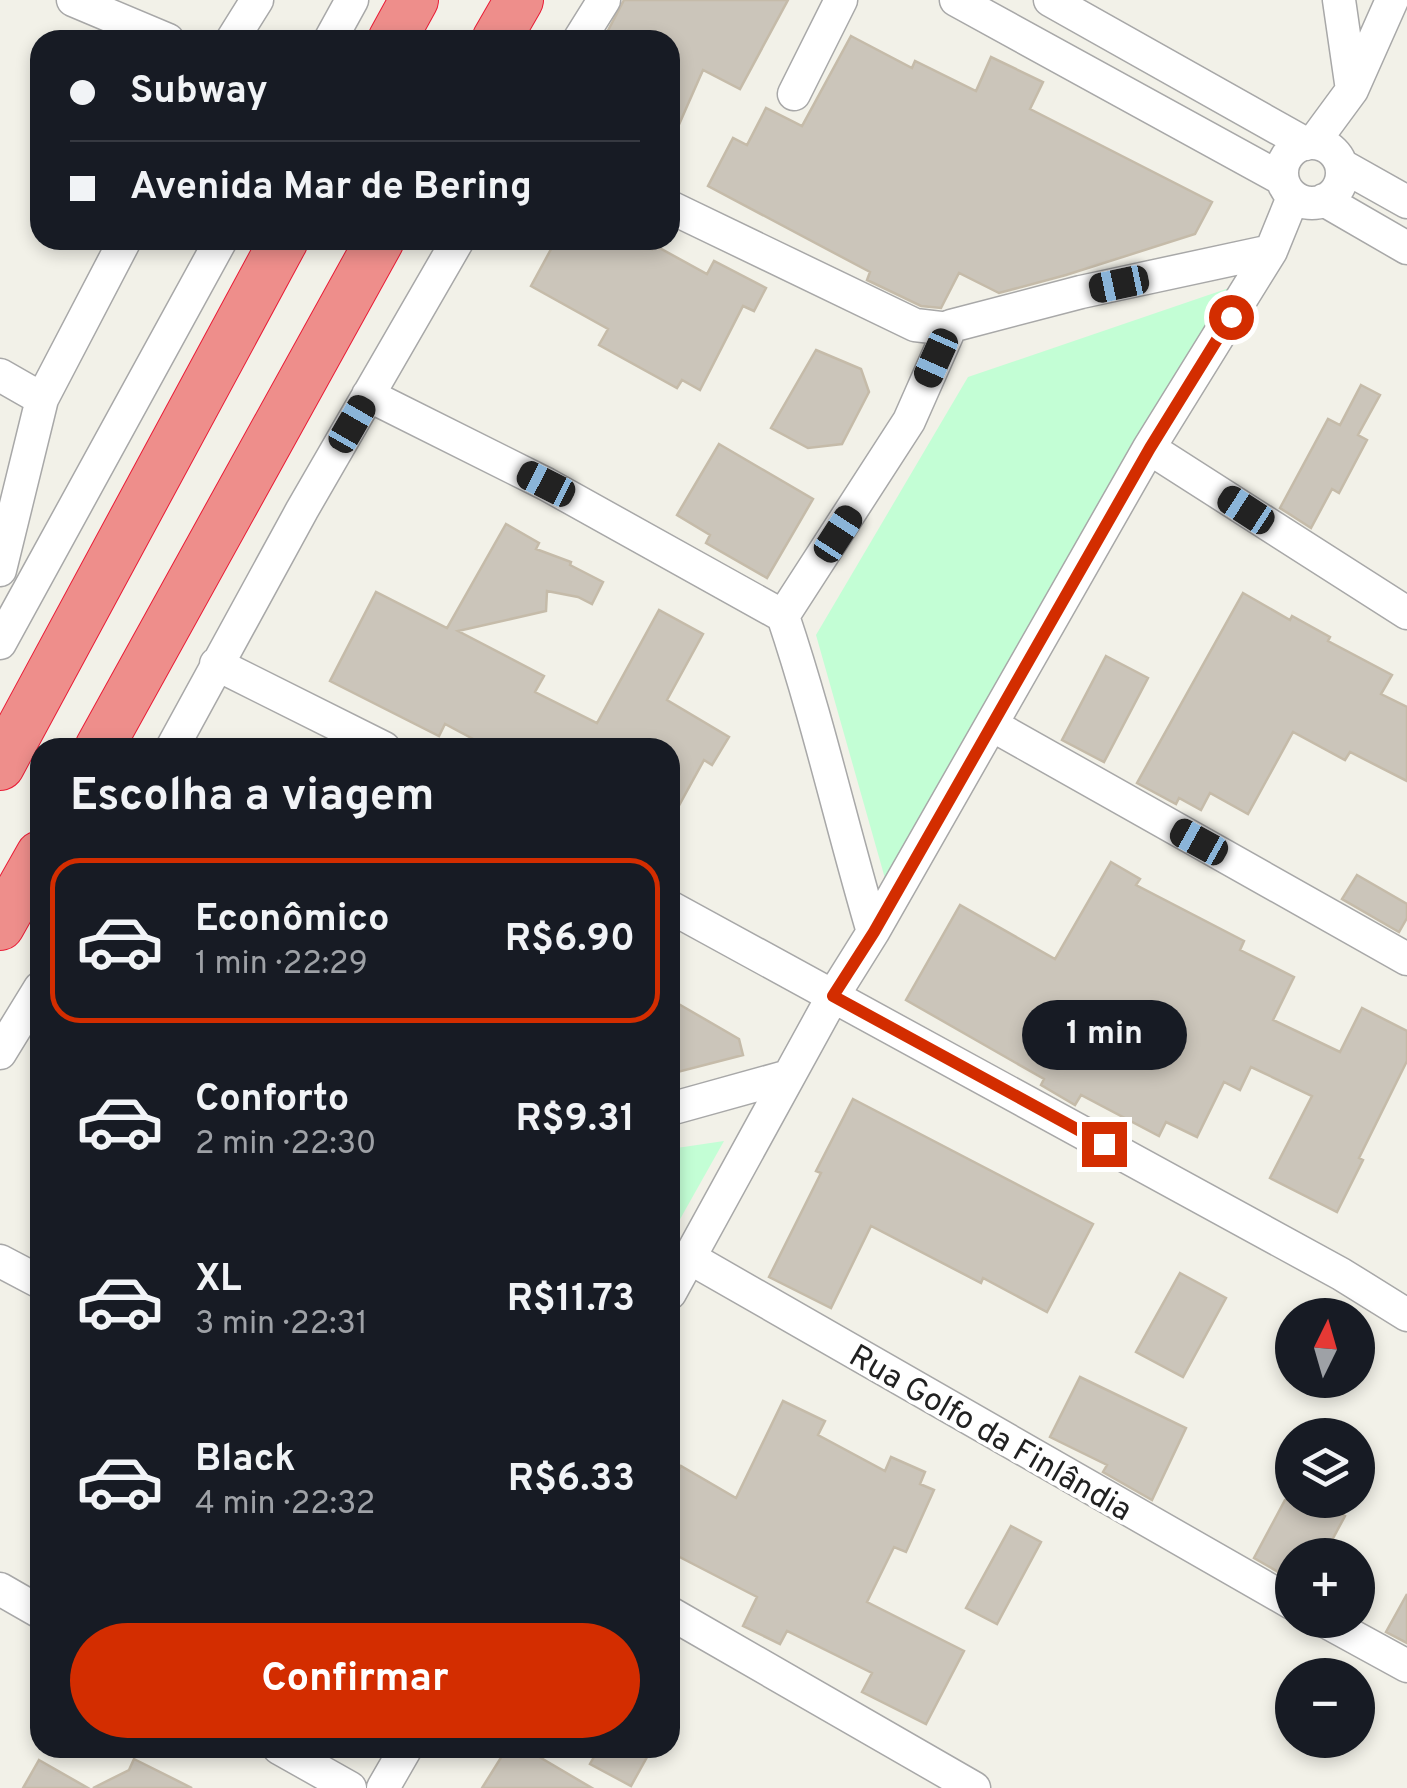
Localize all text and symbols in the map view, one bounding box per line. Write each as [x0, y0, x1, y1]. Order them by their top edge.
text: Subway [130, 68, 268, 117]
text: Avenida Mar de Bering [130, 164, 532, 213]
car [1087, 263, 1151, 305]
route start [1209, 295, 1254, 340]
car [910, 324, 962, 392]
car [324, 391, 380, 457]
car [512, 457, 580, 511]
car [1213, 481, 1279, 539]
car [809, 501, 867, 567]
text: Escolha a viagem [70, 769, 435, 826]
car [1165, 814, 1233, 870]
icon: car [75, 896, 165, 986]
text: Econômico [195, 896, 390, 945]
text: R$6.90 [505, 916, 635, 965]
text: 1 min · 22:29 [195, 945, 368, 985]
callout: 1 min [1022, 999, 1186, 1069]
text: 1 min [1066, 1015, 1143, 1055]
icon: car [75, 1076, 165, 1166]
text: Conforto [195, 1076, 349, 1125]
text: R$9.31 [515, 1096, 635, 1145]
route end [1082, 1122, 1127, 1167]
text: 2 min · 22:30 [195, 1125, 376, 1165]
icon: car [75, 1256, 165, 1346]
text: XL [195, 1256, 242, 1305]
text: R$11.73 [507, 1276, 635, 1325]
north arrow [1275, 1298, 1375, 1398]
map controls [1275, 1298, 1375, 1758]
text: 3 min · 22:31 [195, 1305, 368, 1345]
street label: Rua Golfo da Finlândia [841, 1337, 1138, 1532]
button: layers [1275, 1418, 1375, 1518]
icon: car [75, 1436, 165, 1526]
text: Black [195, 1436, 295, 1485]
text: R$6.33 [508, 1456, 635, 1505]
text: 4 min · 22:32 [195, 1485, 375, 1525]
button: + [1275, 1538, 1375, 1638]
button: Confirmar [70, 1623, 640, 1738]
button: − [1275, 1658, 1375, 1758]

